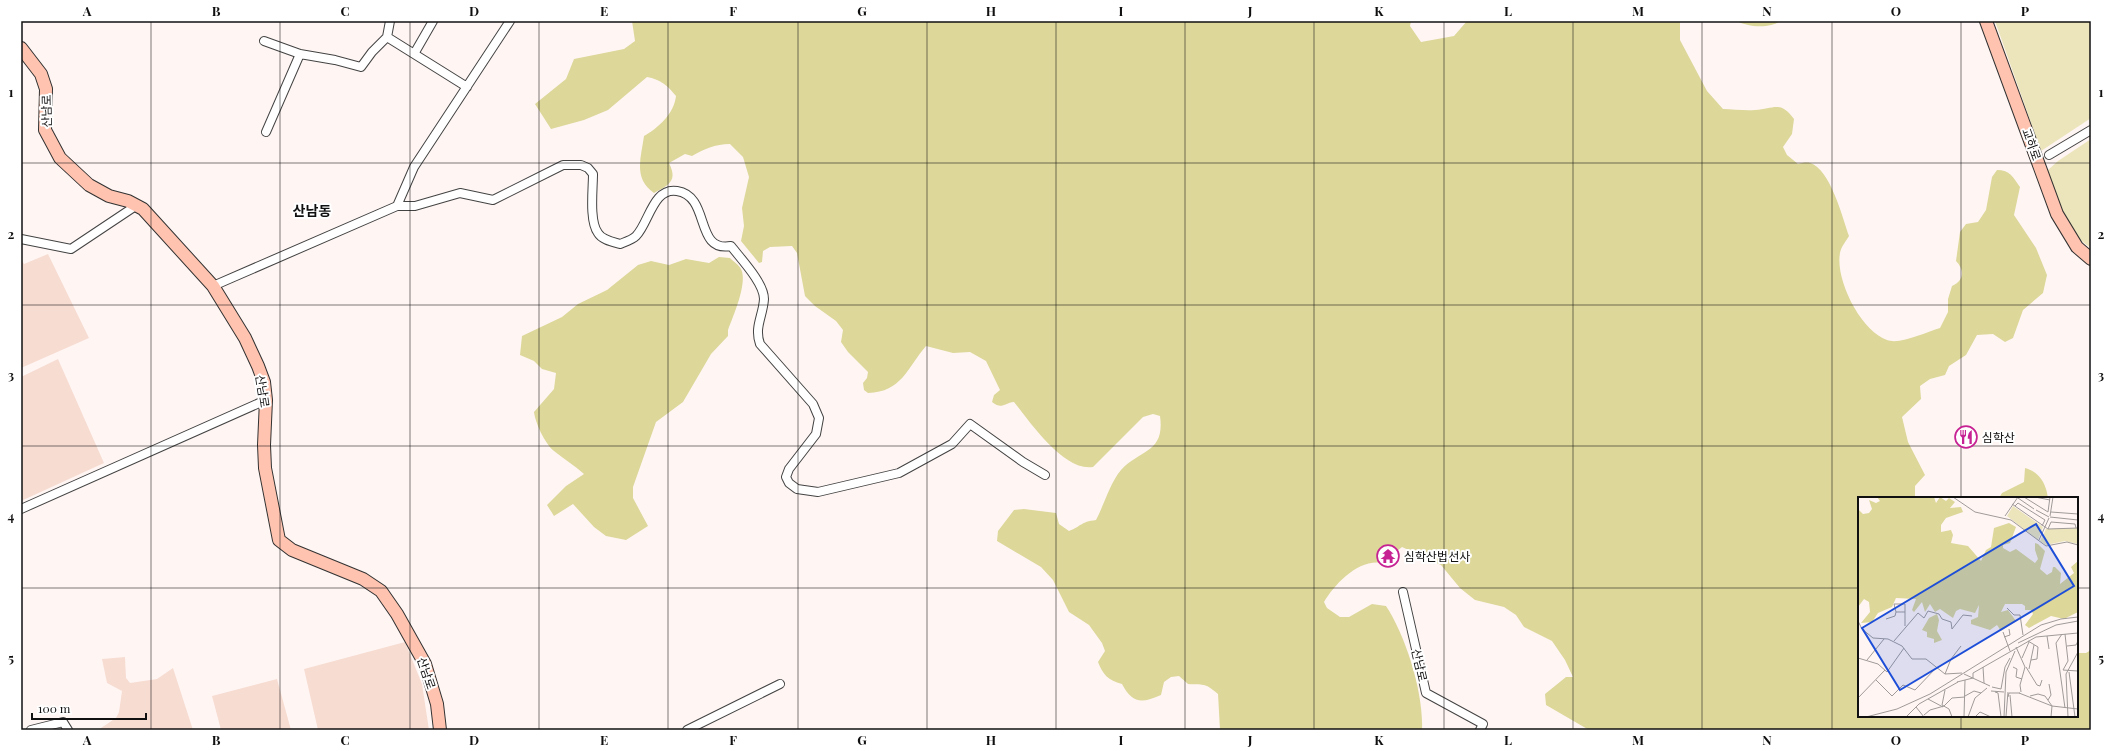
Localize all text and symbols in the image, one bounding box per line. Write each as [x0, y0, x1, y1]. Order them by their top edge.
text: A [82, 2, 92, 19]
text: B [212, 2, 221, 19]
text: C [340, 2, 350, 19]
text: D [469, 2, 479, 19]
text: E [600, 2, 608, 19]
text: F [729, 2, 737, 19]
text: G [857, 2, 867, 19]
text: H [986, 2, 996, 19]
text: I [1119, 2, 1124, 19]
text: J [1247, 2, 1253, 19]
text: K [1374, 2, 1384, 19]
text: L [1504, 2, 1512, 19]
text: M [1632, 2, 1644, 19]
text: N [1762, 2, 1772, 19]
text: O [1891, 2, 1901, 19]
text: P [2021, 2, 2030, 19]
text: 1 [9, 83, 14, 100]
text: 1 [2099, 83, 2104, 100]
street label: 산남로 [38, 94, 54, 128]
street label: 교하로 [2019, 126, 2045, 162]
district label: 산남동 [293, 201, 331, 220]
text: 2 [8, 225, 15, 242]
text: 2 [2098, 225, 2105, 242]
text: 3 [8, 366, 14, 383]
text: 3 [2098, 366, 2104, 383]
street label: 산남로 [253, 373, 273, 409]
restaurant icon: 심학산 [1953, 424, 1979, 450]
place label: 심학산 [1982, 429, 2015, 445]
inset map [1858, 497, 2078, 717]
text: 4 [8, 507, 15, 524]
text: 4 [2098, 507, 2105, 524]
temple icon: 심학산법선사 [1375, 543, 1401, 569]
place label: 심학산법선사 [1404, 548, 1470, 564]
street label: 산남로 [1408, 647, 1432, 683]
text: 5 [8, 649, 14, 666]
text: 5 [2098, 649, 2104, 666]
street label: 산남로 [414, 655, 440, 691]
scale bar [32, 695, 146, 721]
text: 100 m [38, 700, 71, 716]
text: A [82, 731, 92, 748]
text: B [212, 731, 221, 748]
text: C [340, 731, 350, 748]
text: D [469, 731, 479, 748]
text: E [600, 731, 608, 748]
text: F [729, 731, 737, 748]
text: G [857, 731, 867, 748]
text: H [986, 731, 996, 748]
text: I [1119, 731, 1124, 748]
text: J [1247, 731, 1253, 748]
text: K [1374, 731, 1384, 748]
text: L [1504, 731, 1512, 748]
text: M [1632, 731, 1644, 748]
text: N [1762, 731, 1772, 748]
text: O [1891, 731, 1901, 748]
text: P [2021, 731, 2030, 748]

